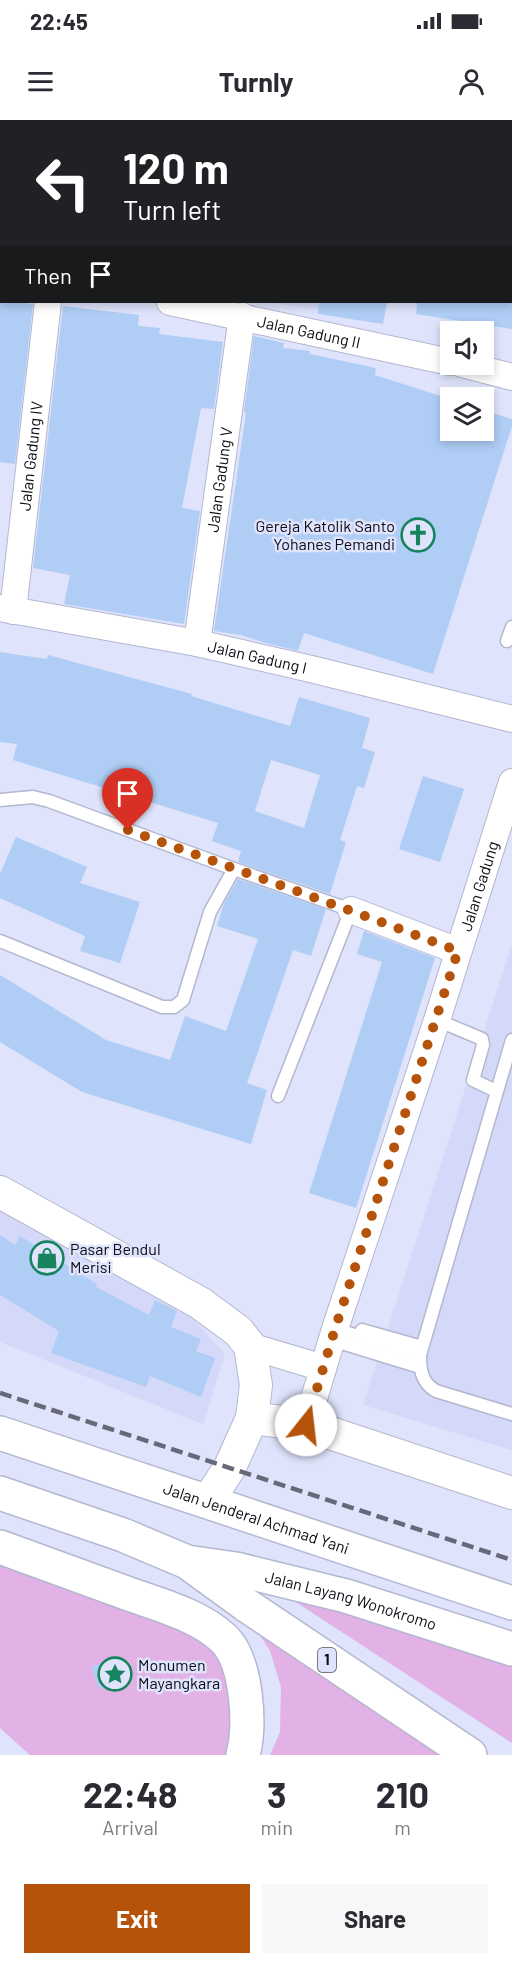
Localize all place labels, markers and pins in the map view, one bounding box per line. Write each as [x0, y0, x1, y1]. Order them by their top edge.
place label: Gereja Katolik Santo Yohanes Pemandi [256, 516, 395, 553]
church icon: Gereja Katolik Santo Yohanes Pemandi [400, 517, 436, 553]
pin [102, 768, 153, 830]
place label: Pasar Bendul Merisi [70, 1239, 161, 1276]
shop icon: Pasar Bendul Merisi [29, 1240, 65, 1276]
place label: Monumen Mayangkara [138, 1655, 220, 1692]
place icon: Monumen Mayangkara [97, 1656, 133, 1692]

